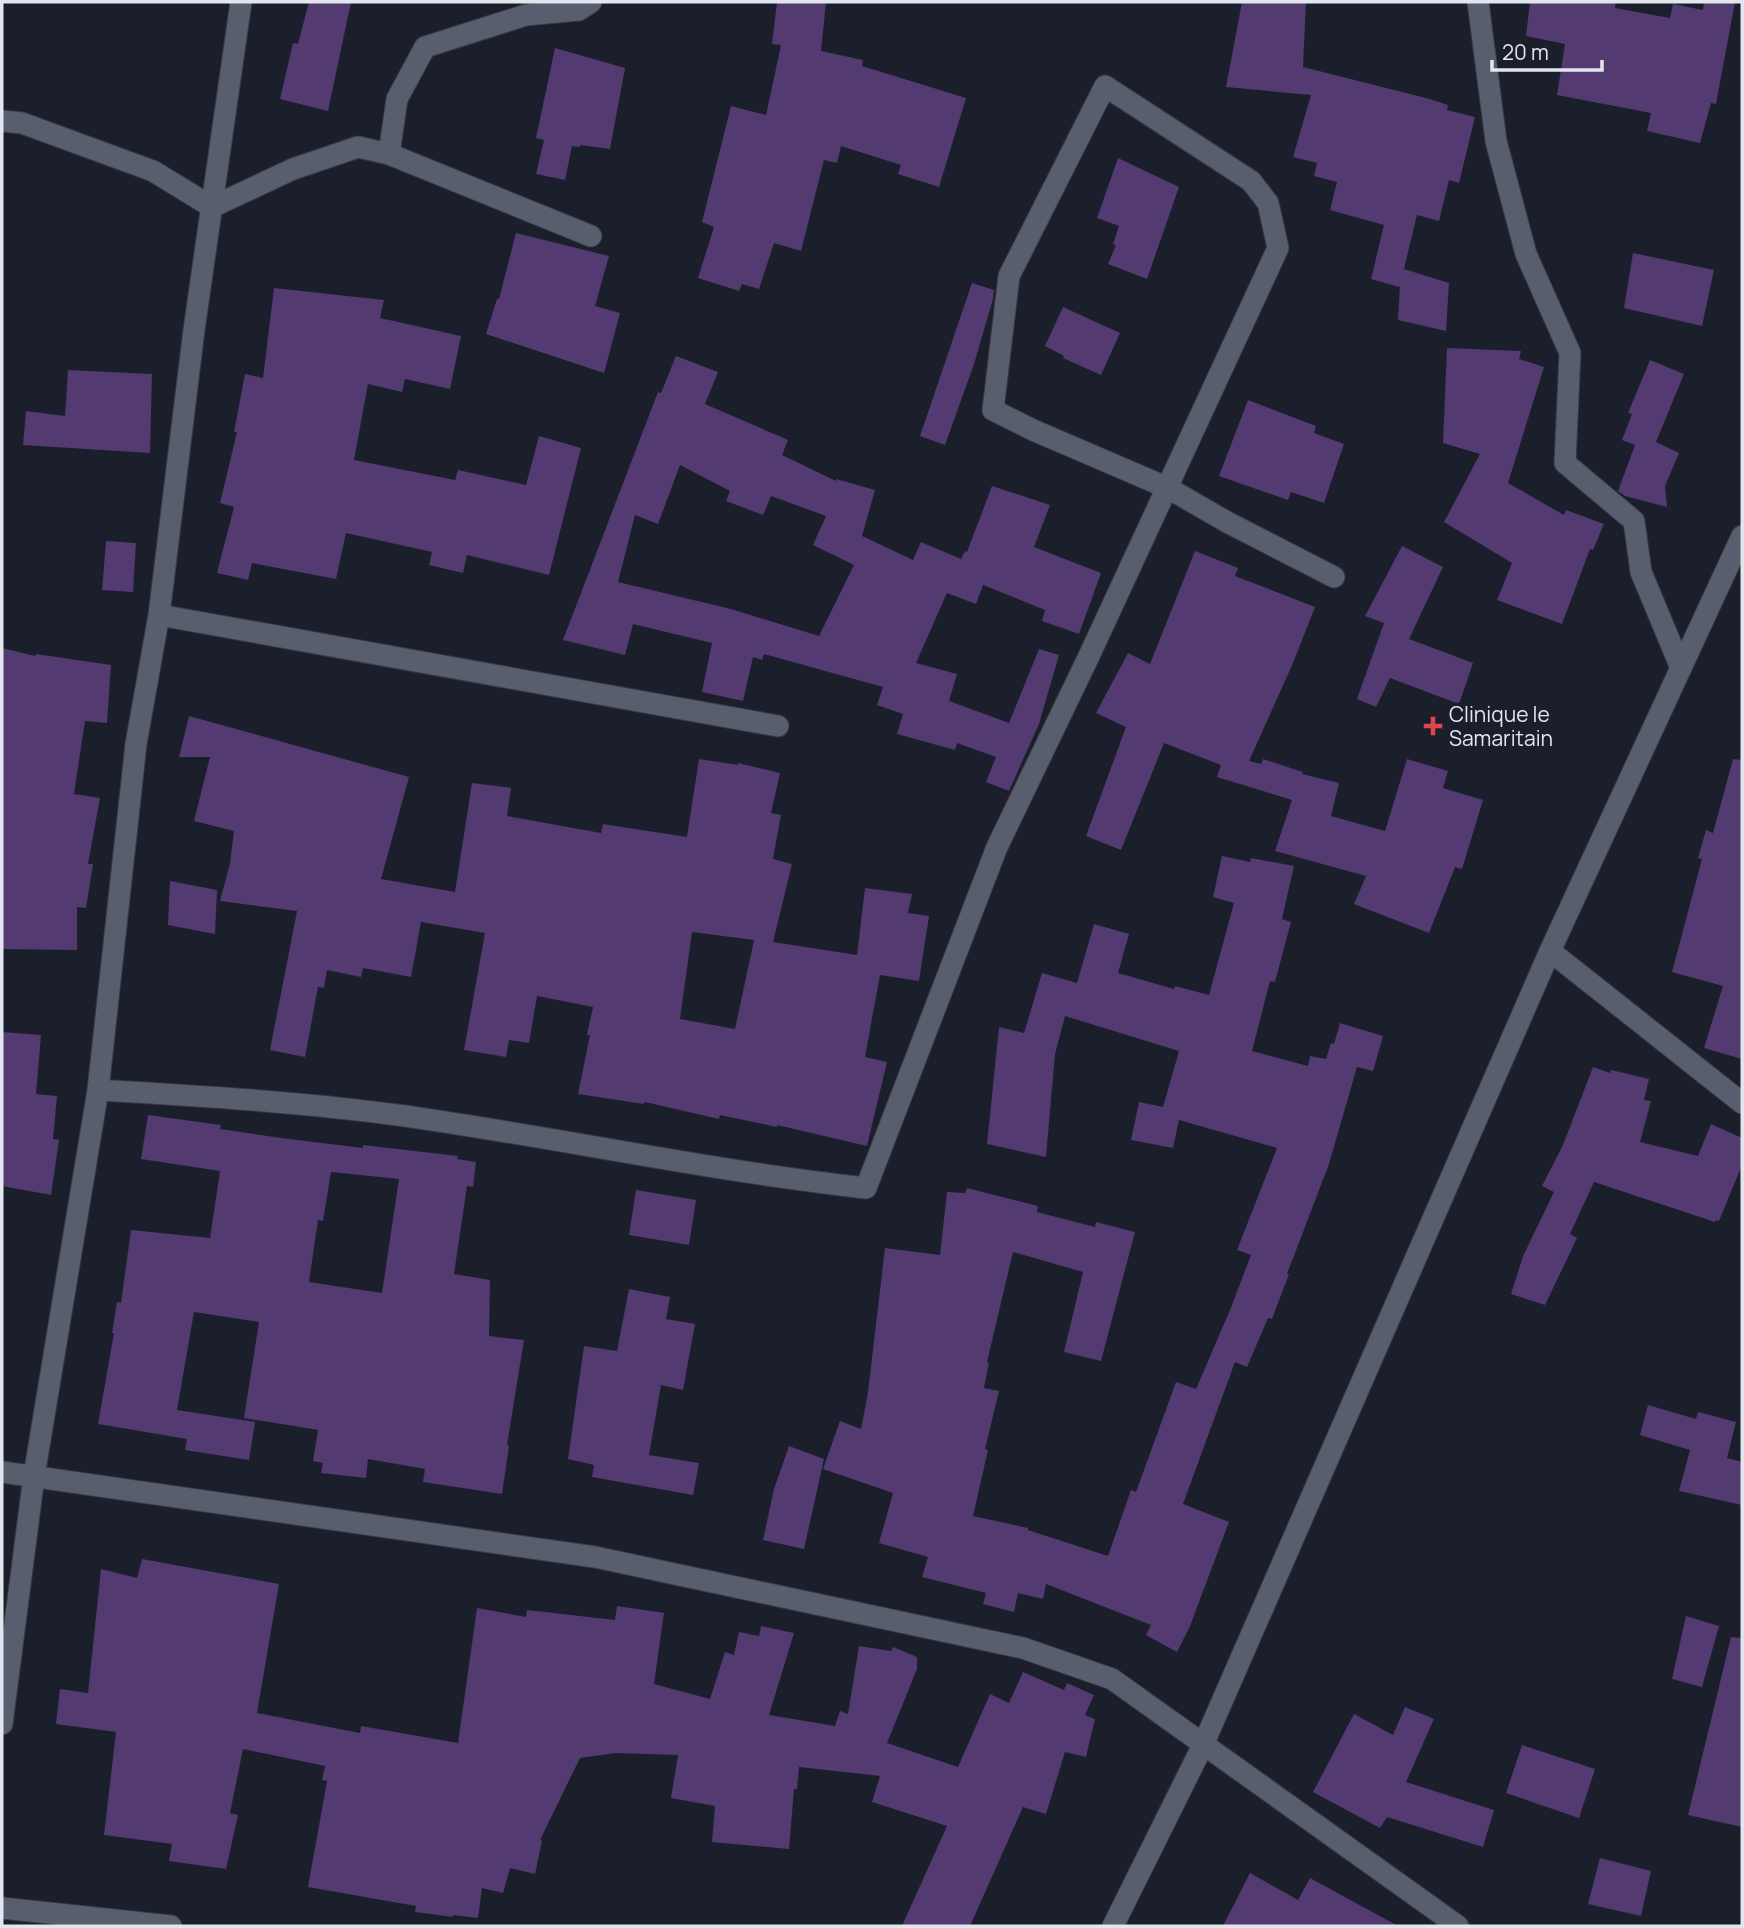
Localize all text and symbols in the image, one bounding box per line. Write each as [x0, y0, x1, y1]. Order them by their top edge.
scale bar [1492, 28, 1602, 72]
text: 20 m [1502, 38, 1549, 66]
place label: Clinique le Samaritain [1449, 700, 1553, 752]
marker: Clinique le Samaritain [1423, 716, 1443, 736]

